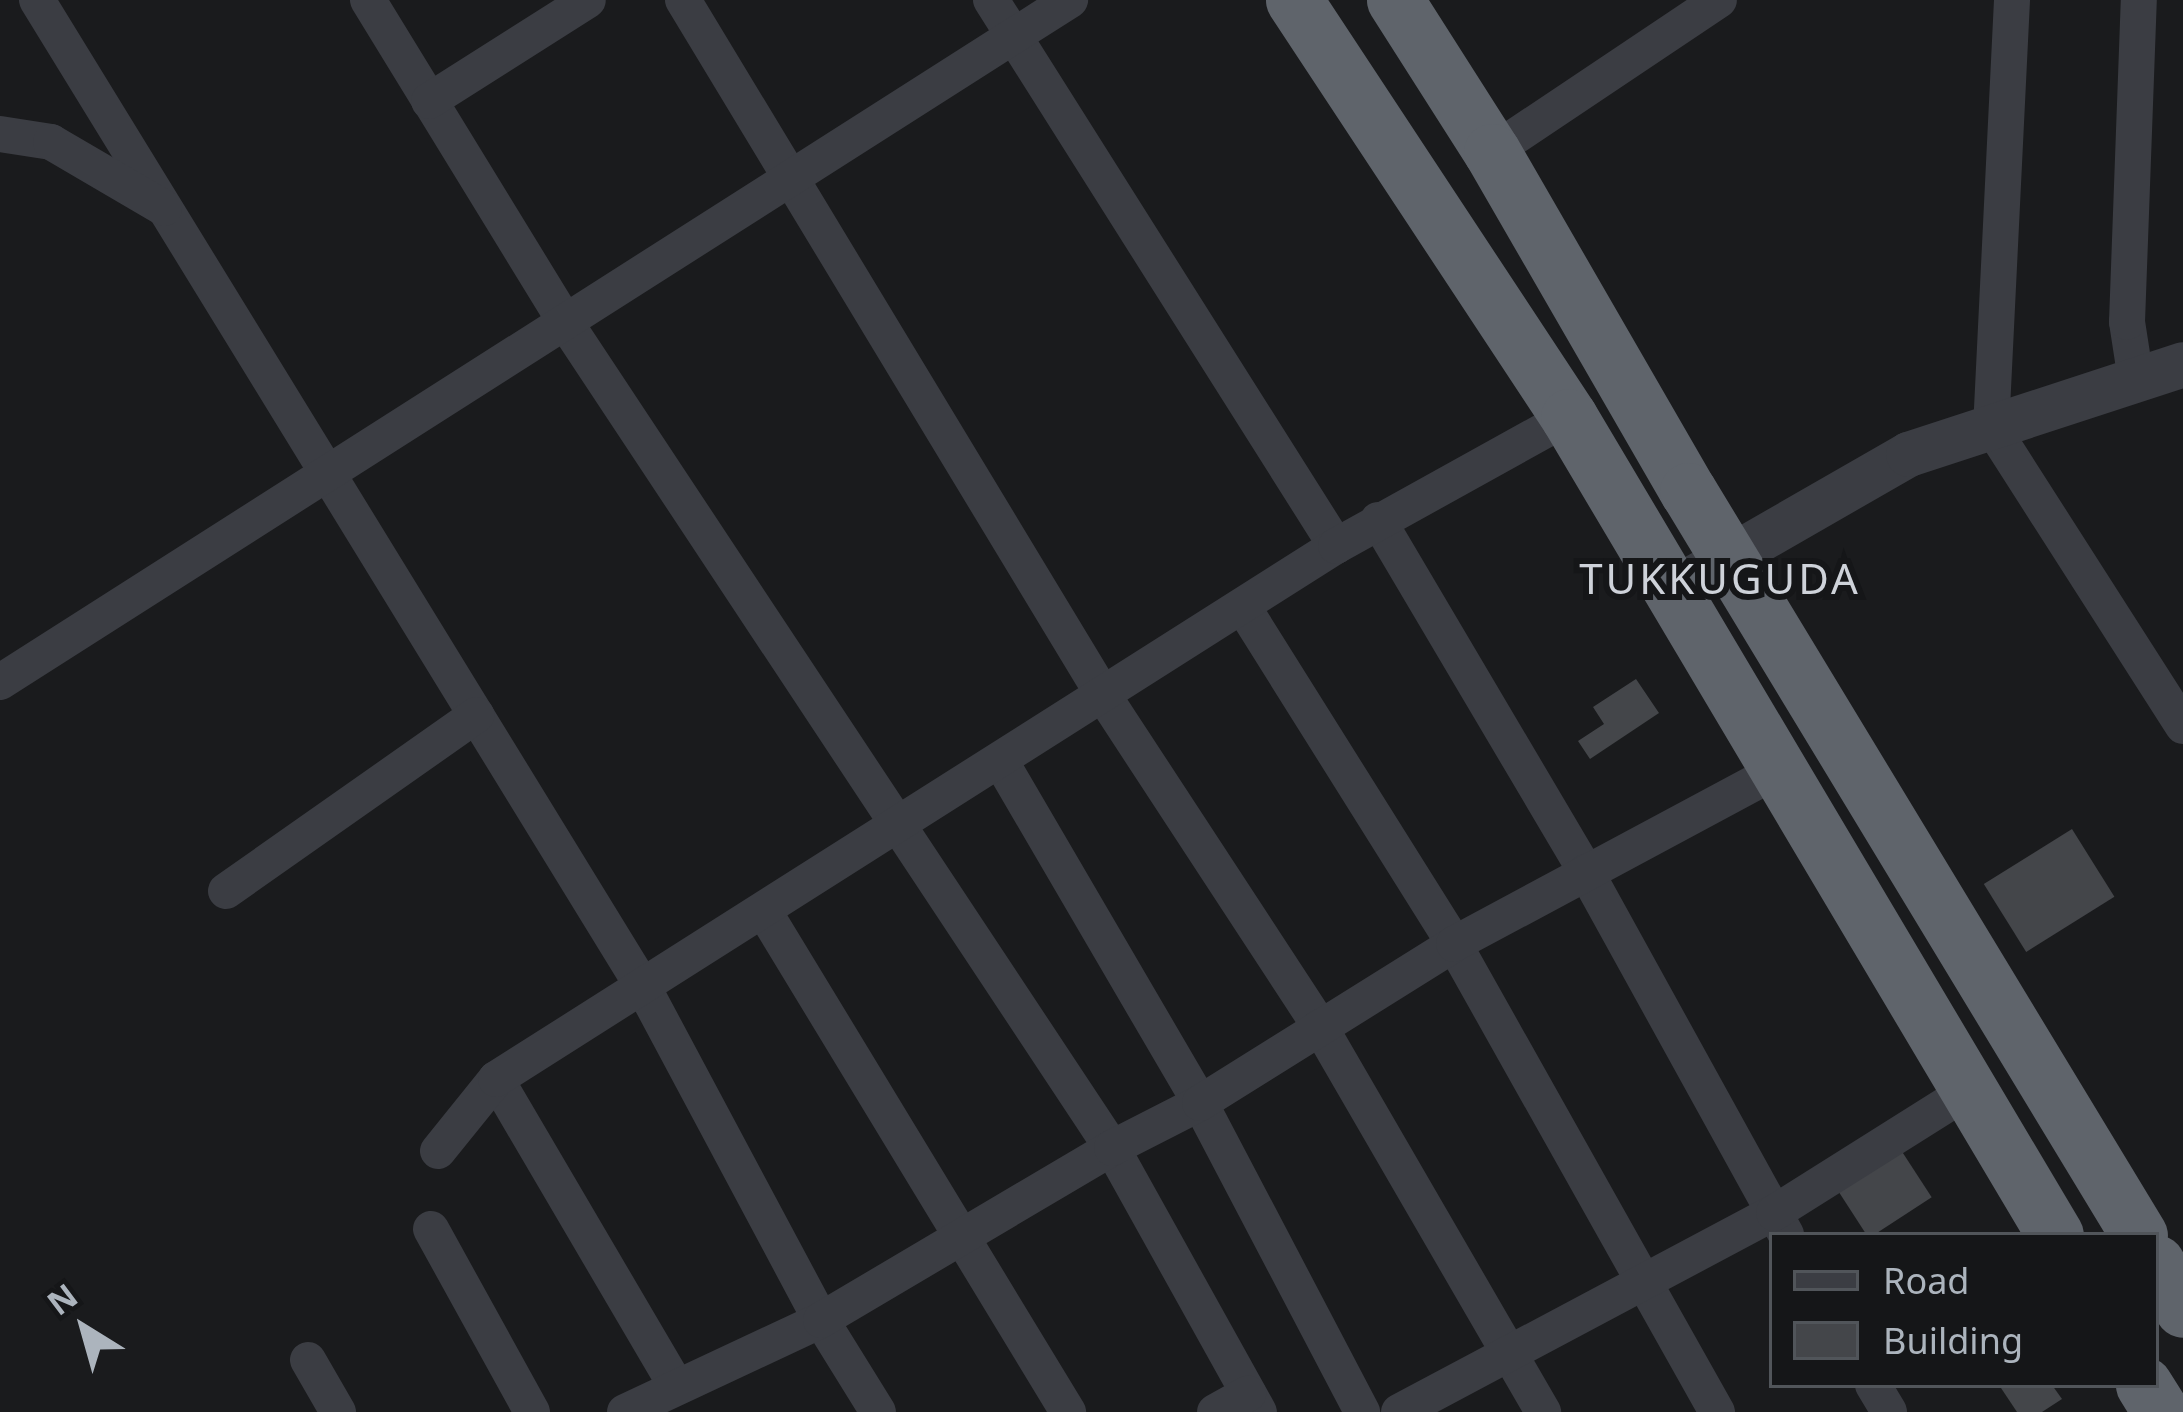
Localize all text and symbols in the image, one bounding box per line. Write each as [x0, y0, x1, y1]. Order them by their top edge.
district label: TUKKUGUDA [1579, 553, 1861, 603]
legend [1769, 1232, 2159, 1388]
text: Road [1883, 1256, 1970, 1305]
north arrow [24, 1268, 144, 1388]
text: N [38, 1273, 86, 1325]
text: Building [1883, 1316, 2023, 1365]

